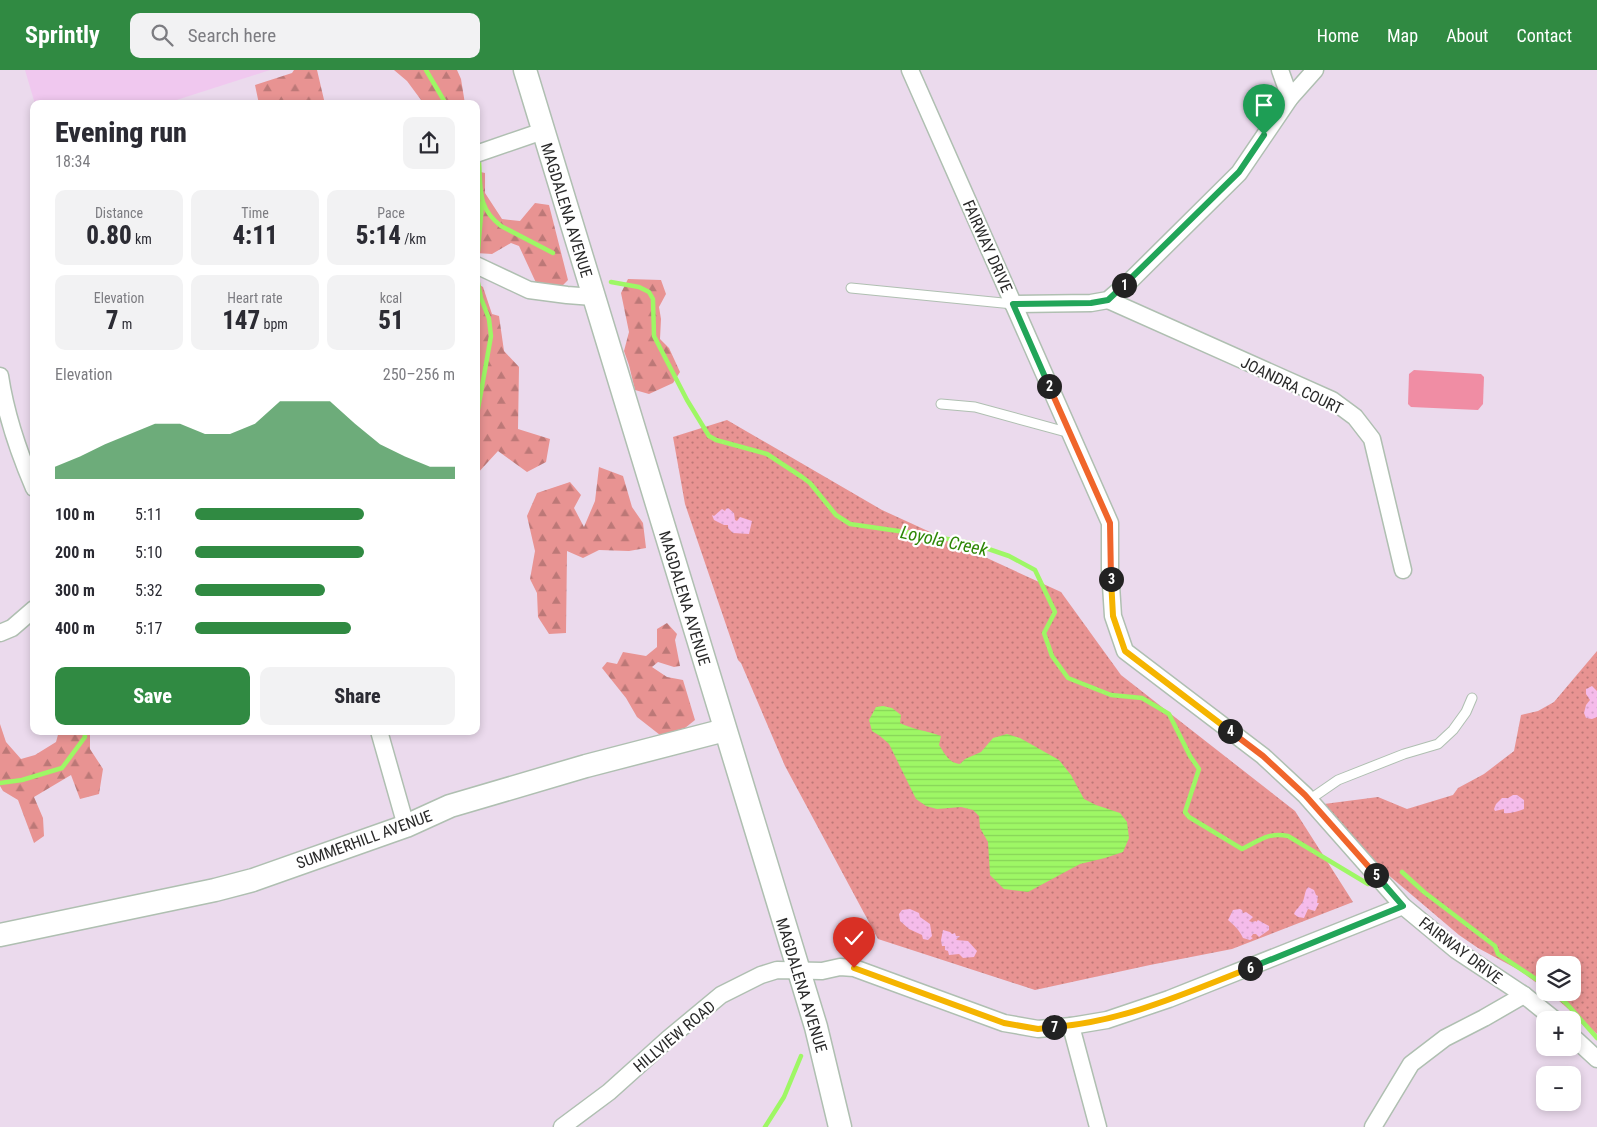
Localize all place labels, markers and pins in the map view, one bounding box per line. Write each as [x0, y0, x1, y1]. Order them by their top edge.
pin [1243, 84, 1285, 135]
pin: 1 [1112, 272, 1136, 298]
pin: 2 [1036, 374, 1062, 398]
pin: 3 [1098, 566, 1124, 592]
pin: 4 [1218, 718, 1242, 744]
pin: 5 [1364, 862, 1388, 888]
pin [833, 917, 875, 968]
pin: 6 [1238, 956, 1262, 980]
pin: 7 [1042, 1014, 1066, 1040]

